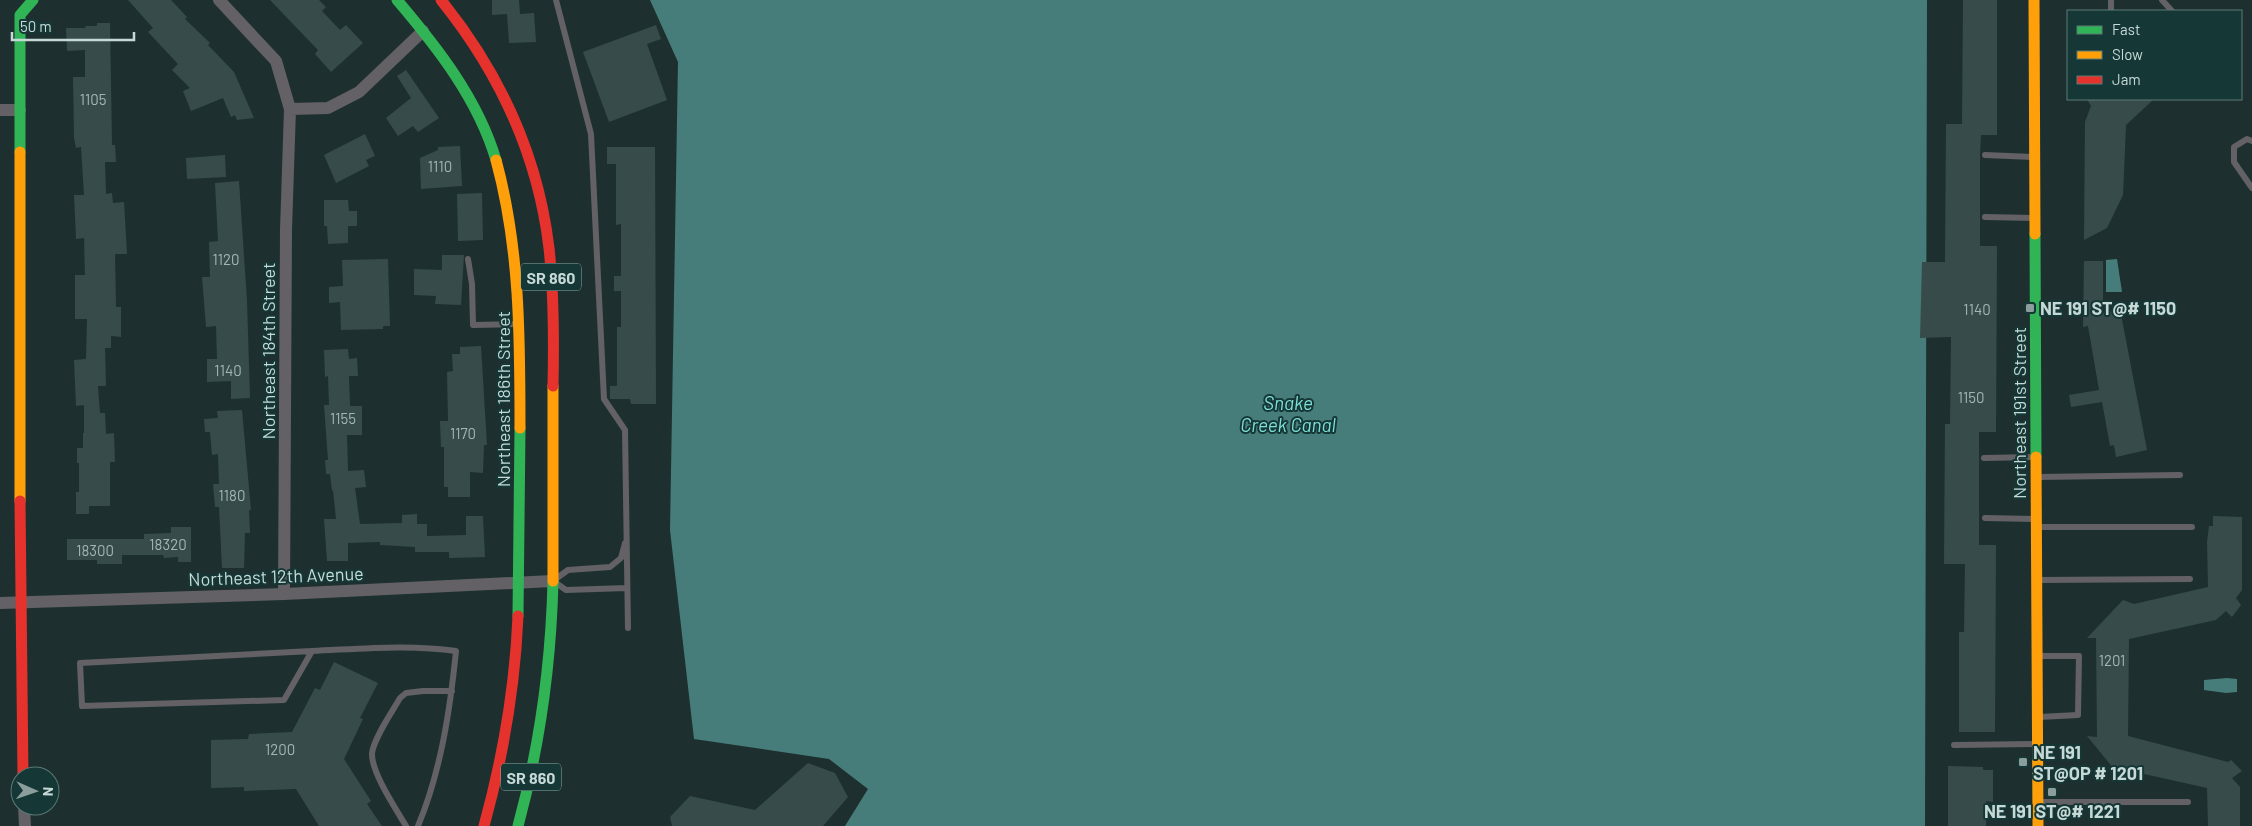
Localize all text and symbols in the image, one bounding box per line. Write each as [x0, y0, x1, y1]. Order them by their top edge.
scale bar [12, 10, 135, 42]
legend [2067, 10, 2242, 100]
text: 50 m [20, 17, 52, 35]
text: Fast [2112, 20, 2140, 38]
text: Slow [2112, 45, 2143, 63]
text: Jam [2112, 70, 2141, 88]
house number: 1105 [80, 90, 106, 108]
house number: 1110 [428, 157, 452, 175]
house number: 1120 [212, 250, 240, 268]
street label: Northeast 184th Street [257, 263, 279, 440]
road number: SR 860 [521, 264, 581, 290]
place label: NE 191 ST@# 1150 [2040, 297, 2176, 319]
house number: 1140 [1963, 300, 1991, 318]
marker: NE 191 ST@# 1150 [2024, 302, 2036, 314]
street label: Northeast 186th Street [492, 311, 514, 487]
street label: Northeast 191st Street [2008, 327, 2030, 499]
house number: 1140 [214, 361, 242, 379]
house number: 1150 [1958, 388, 1984, 406]
water label: Snake Creek Canal [1240, 391, 1337, 436]
house number: 1155 [330, 409, 356, 427]
house number: 1170 [450, 424, 476, 442]
house number: 1180 [219, 486, 245, 504]
house number: 18320 [149, 535, 187, 553]
house number: 18300 [76, 541, 114, 559]
street label: Northeast 12th Avenue [188, 562, 364, 590]
house number: 1201 [2099, 651, 2125, 669]
house number: 1200 [265, 740, 295, 758]
place label: NE 191 ST@OP # 1201 [2033, 741, 2143, 784]
marker: NE 191 ST@OP # 1201 [2017, 756, 2029, 768]
road number: SR 860 [501, 764, 561, 790]
north arrow [10, 766, 60, 816]
marker: NE 191 ST@# 1221 [2046, 786, 2058, 798]
text: N [40, 787, 57, 796]
place label: NE 191 ST@# 1221 [1984, 800, 2120, 822]

